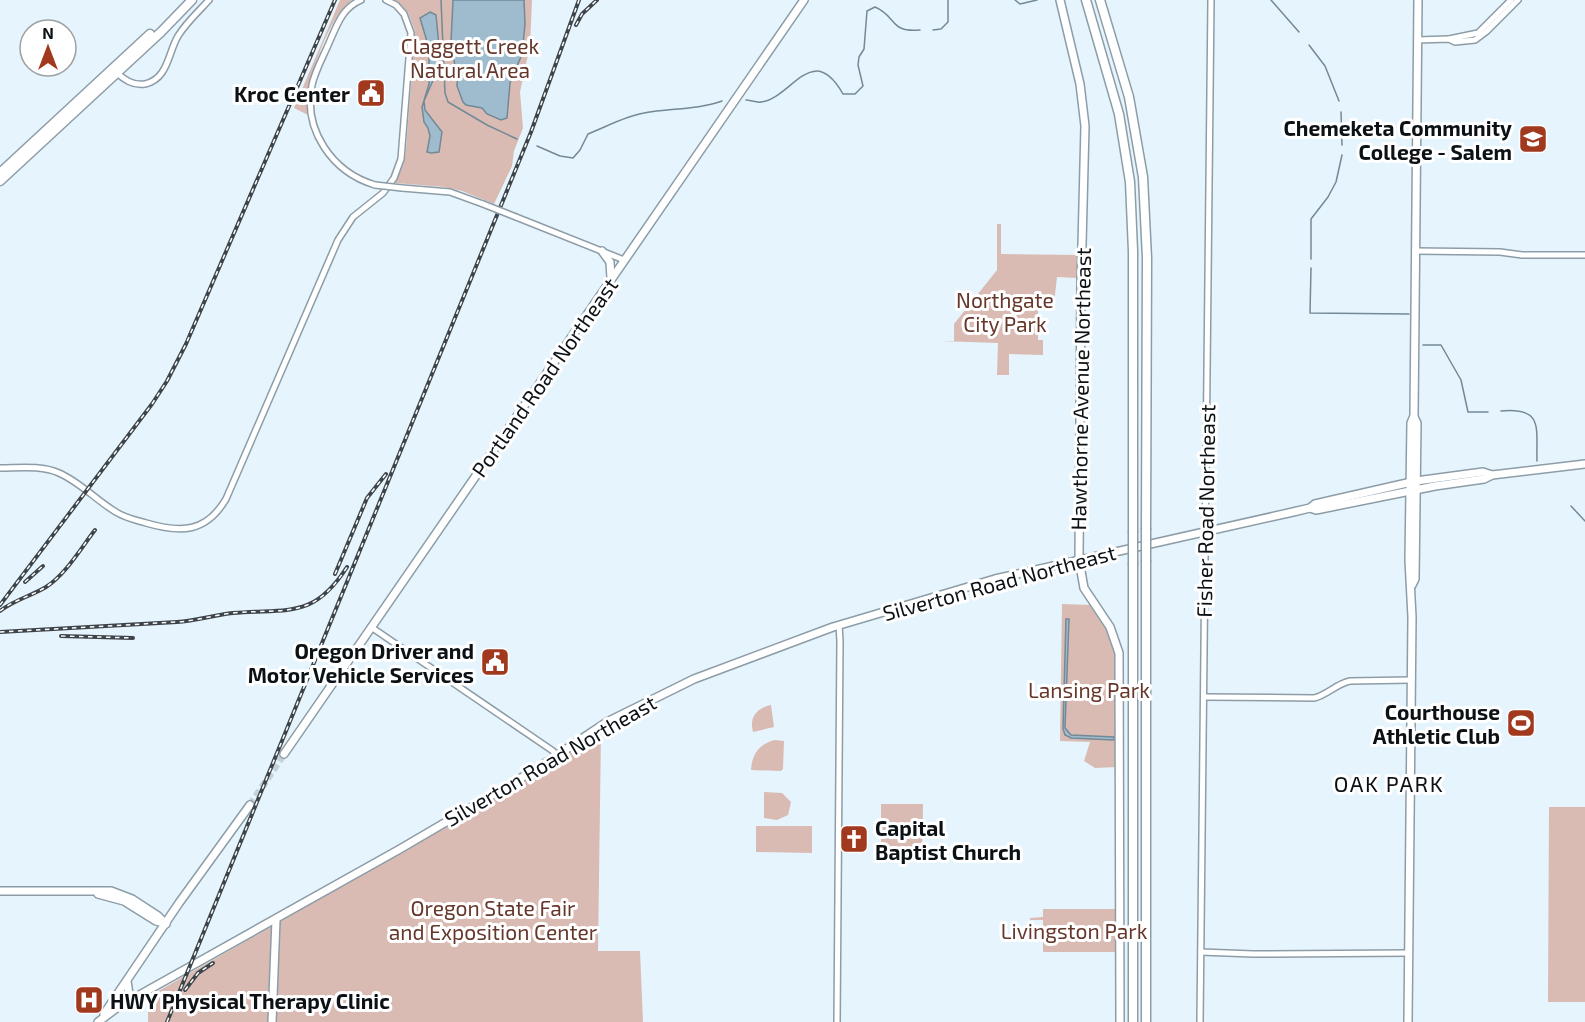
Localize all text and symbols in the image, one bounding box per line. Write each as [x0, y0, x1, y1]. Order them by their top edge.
north arrow [18, 18, 78, 78]
text: N [42, 23, 54, 42]
park label: Claggett Creek Natural Area [401, 33, 540, 82]
public building icon: Kroc Center [355, 77, 387, 109]
place label: Kroc Center [234, 81, 350, 106]
place label: Chemeketa Community College - Salem [1283, 115, 1512, 164]
school or university icon: Chemeketa Community College - Salem [1517, 123, 1549, 155]
street label: Hawthorne Avenue Northeast [1065, 247, 1095, 531]
street label: Portland Road Northeast [466, 273, 622, 481]
park label: Northgate City Park [956, 287, 1054, 336]
street label: Fisher Road Northeast [1191, 404, 1219, 618]
street label: Silverton Road Northeast [880, 539, 1118, 625]
place label: Oregon Driver and Motor Vehicle Services [248, 638, 474, 687]
public building icon: Oregon Driver and Motor Vehicle Services [479, 646, 511, 678]
park label: Lansing Park [1028, 677, 1150, 702]
street label: Silverton Road Northeast [440, 689, 660, 831]
place label: Courthouse Athletic Club [1373, 699, 1500, 748]
sports icon: Courthouse Athletic Club [1505, 707, 1537, 739]
district label: OAK PARK [1334, 770, 1444, 796]
place label: Capital Baptist Church [875, 815, 1021, 864]
church icon: Capital Baptist Church [838, 823, 870, 855]
park label: Oregon State Fair and Exposition Center [389, 895, 598, 944]
park label: Livingston Park [1001, 918, 1148, 943]
hospital icon: HWY Physical Therapy Clinic [73, 984, 105, 1016]
place label: HWY Physical Therapy Clinic [110, 988, 390, 1014]

